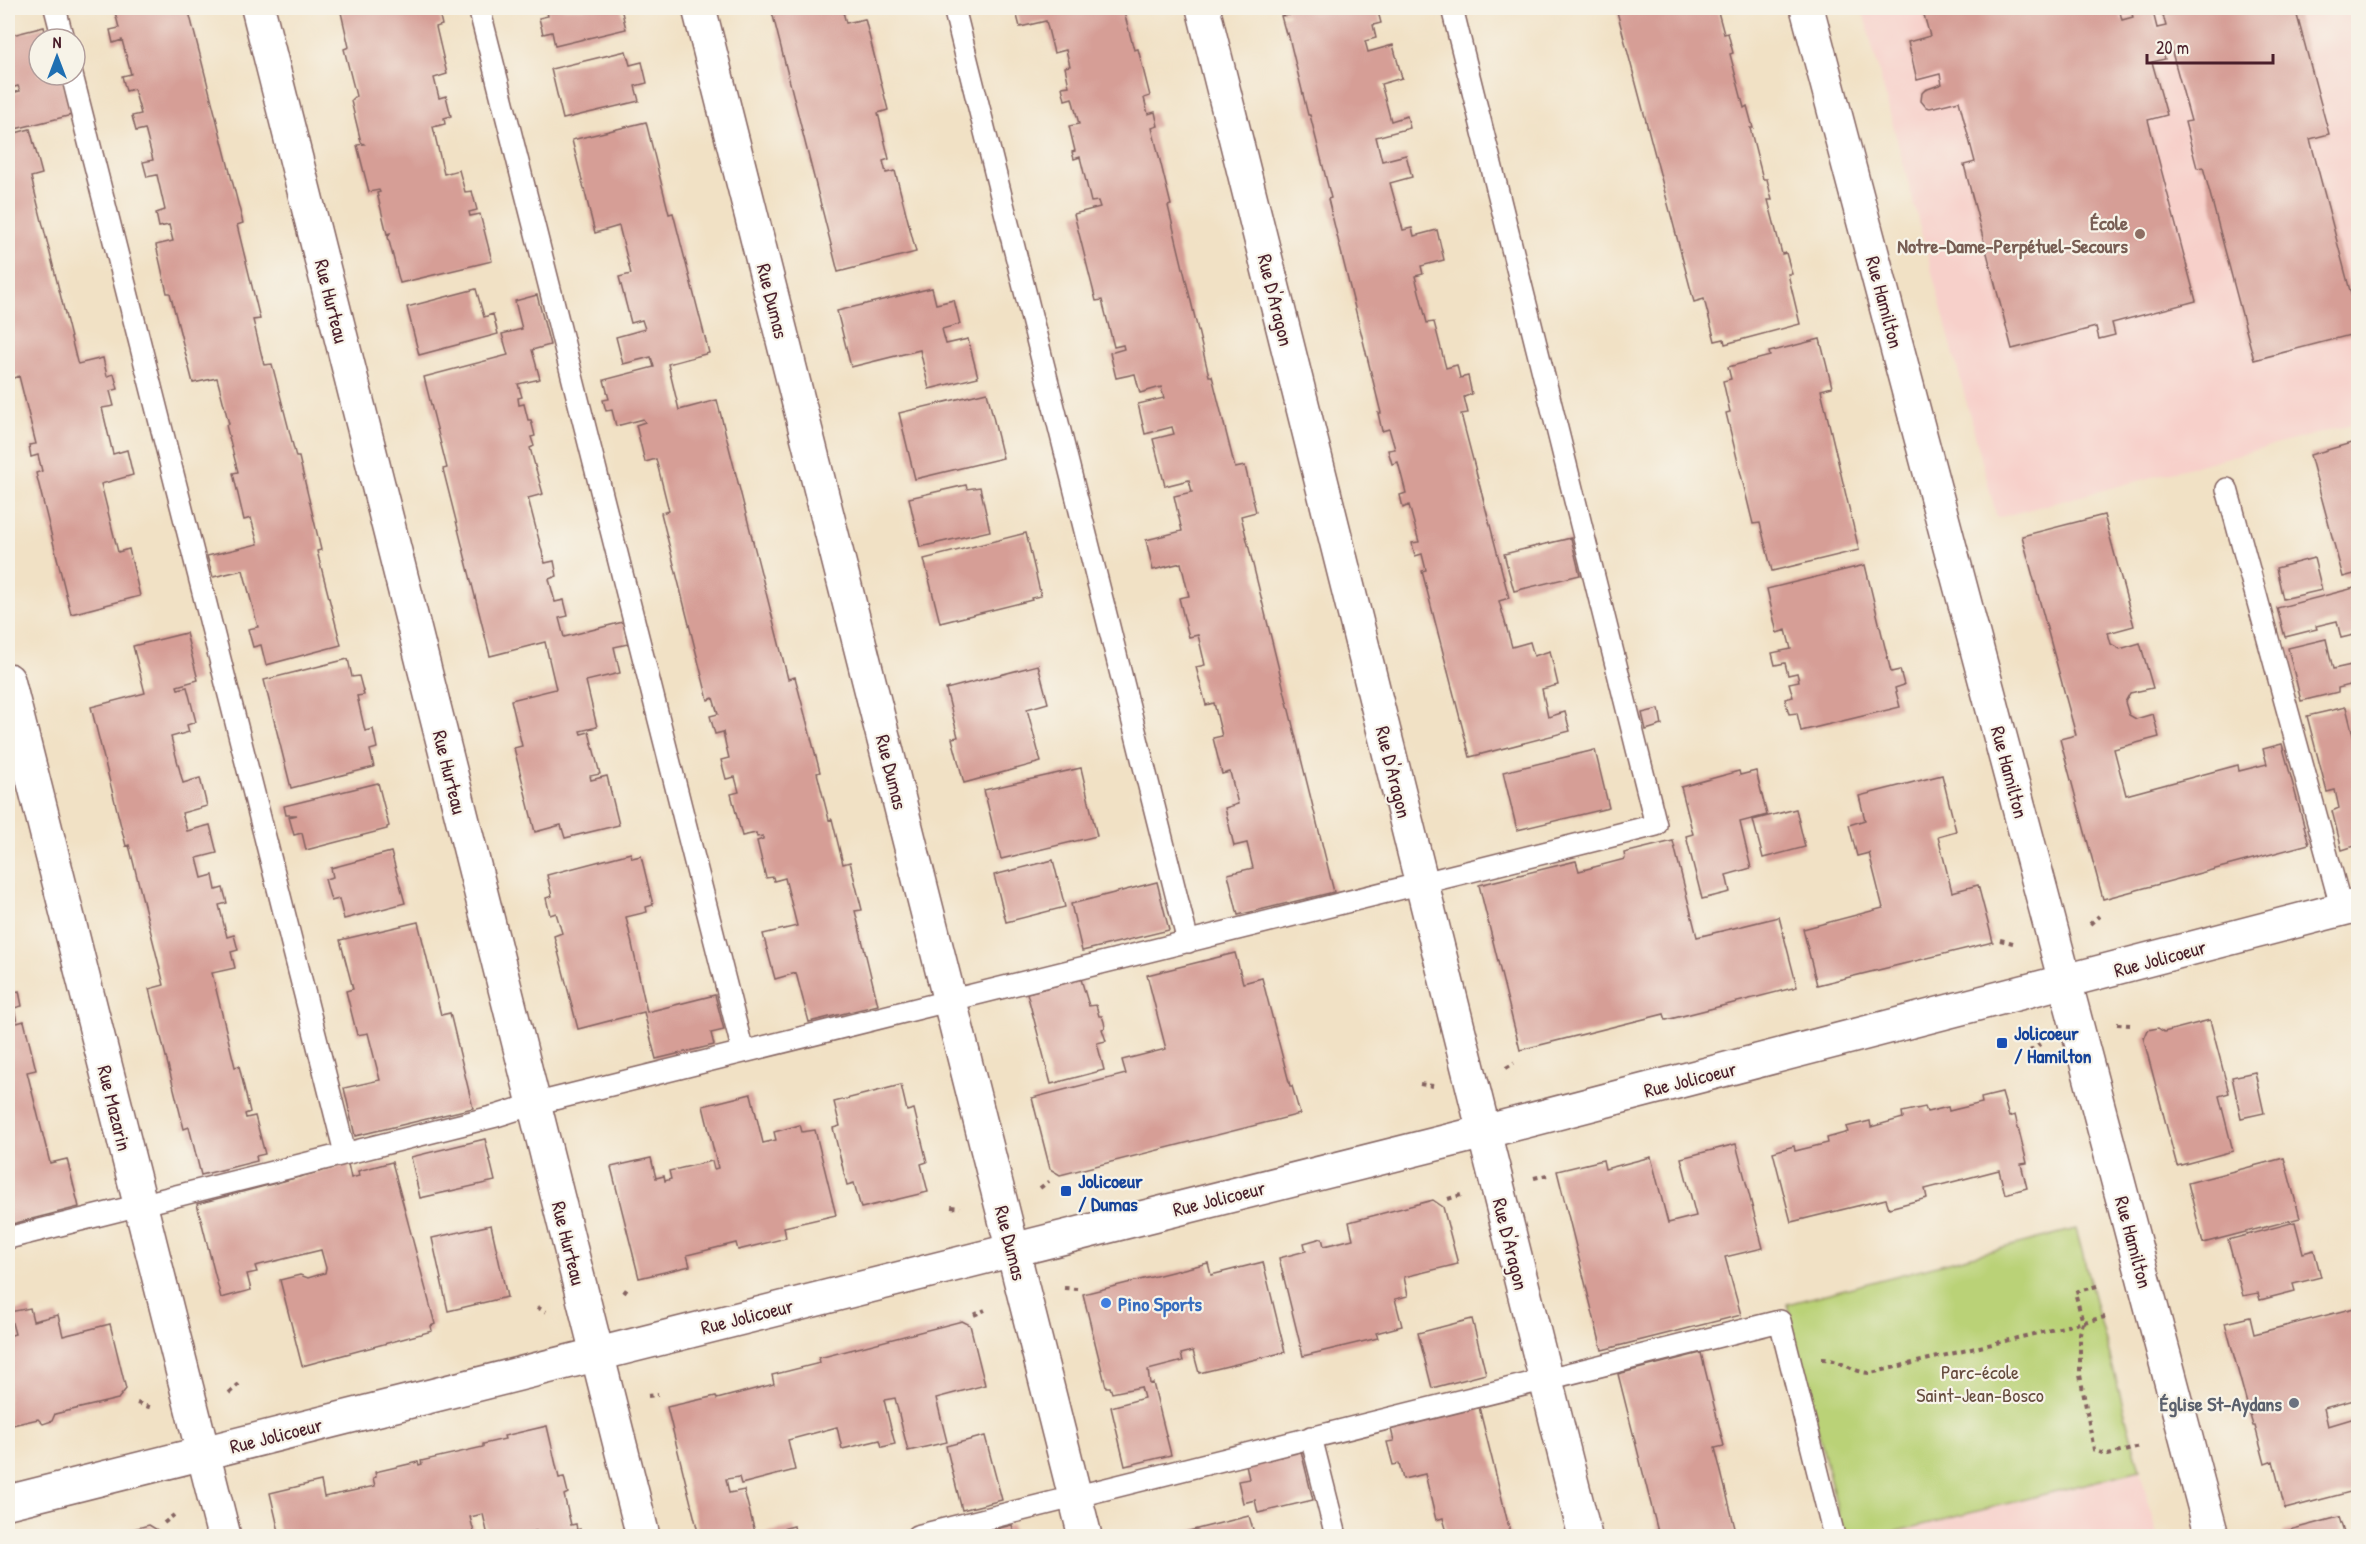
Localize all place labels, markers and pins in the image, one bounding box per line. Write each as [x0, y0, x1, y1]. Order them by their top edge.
place label: École Notre-Dame-Perpétuel-Secours [1897, 209, 2128, 260]
marker: École Notre-Dame-Perpétuel-Secours [2133, 227, 2147, 241]
place label: Jolicoeur / Hamilton [2014, 1019, 2092, 1069]
marker: Jolicoeur / Hamilton [1995, 1036, 2009, 1050]
place label: Jolicoeur / Dumas [1078, 1167, 1143, 1217]
marker: Jolicoeur / Dumas [1059, 1184, 1073, 1198]
place label: Pino Sports [1118, 1290, 1202, 1318]
marker: Pino Sports [1099, 1296, 1113, 1310]
place label: Église St-Aydans [2159, 1390, 2282, 1418]
marker: Église St-Aydans [2287, 1396, 2301, 1410]

